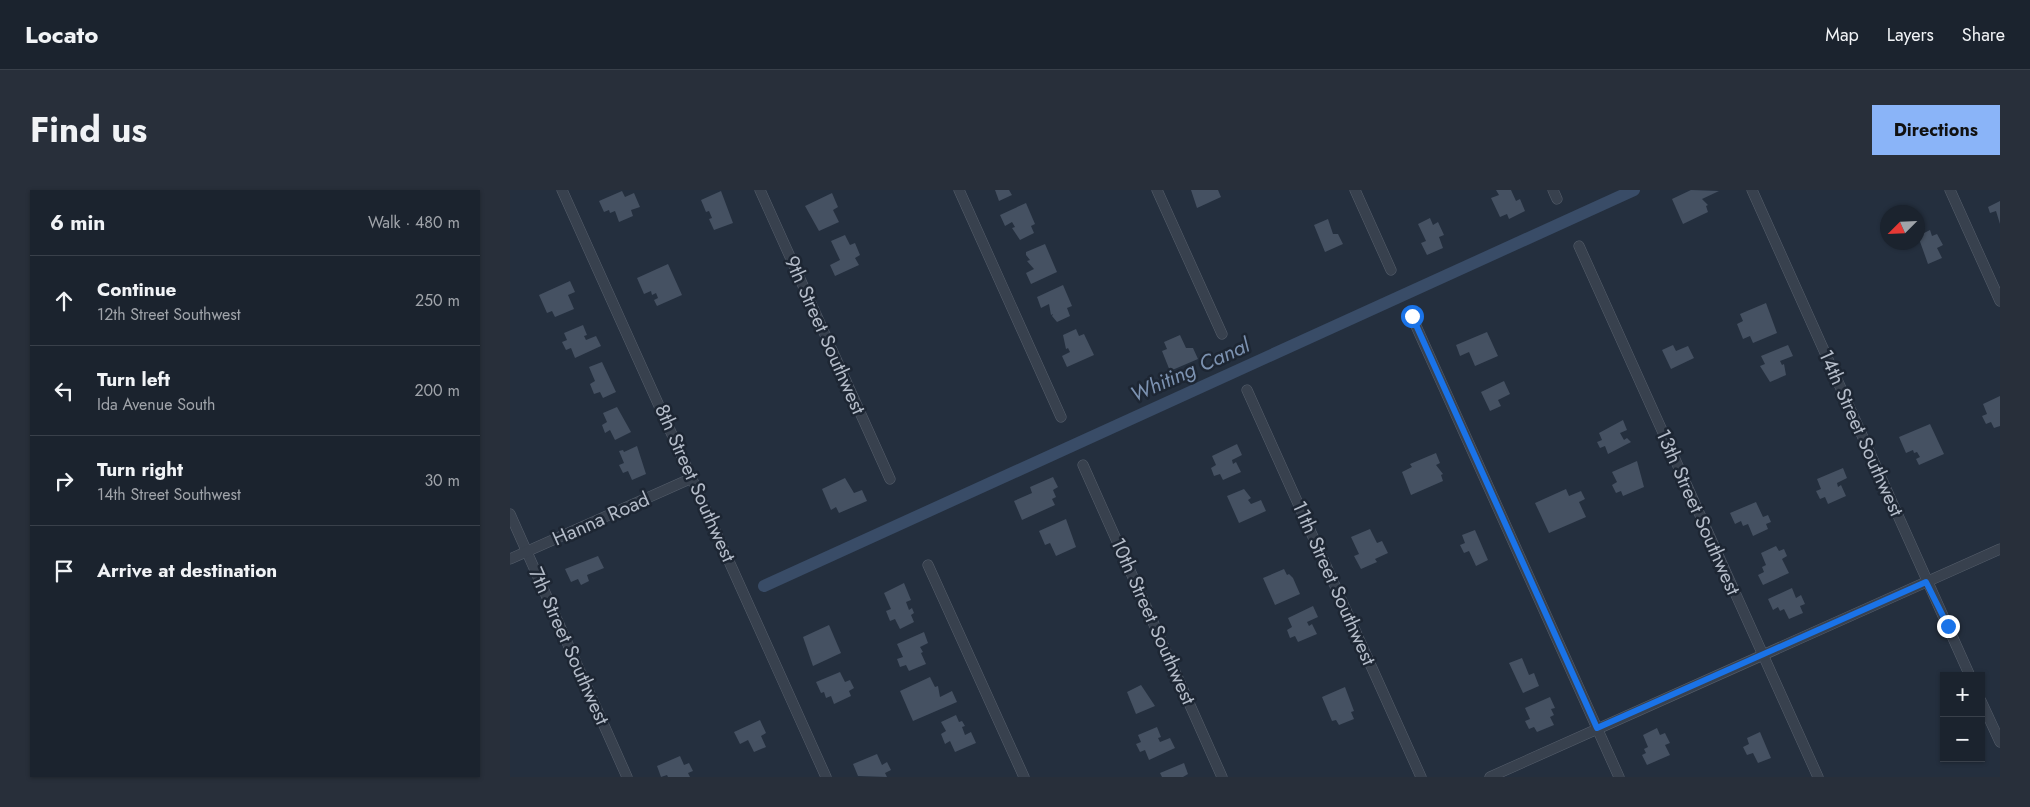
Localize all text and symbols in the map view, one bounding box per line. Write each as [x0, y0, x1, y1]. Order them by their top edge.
text: Locato [25, 17, 98, 52]
text: Map [1825, 22, 1859, 48]
text: Layers [1887, 22, 1934, 48]
text: Share [1962, 22, 2005, 48]
text: Find us [30, 105, 147, 155]
button: Directions [1872, 105, 2000, 155]
north arrow [1880, 205, 1925, 250]
text: 6 min [50, 208, 105, 238]
text: Walk · 480 m [368, 211, 460, 234]
street label: 9th Street Southwest [777, 251, 873, 419]
text: Continue [97, 276, 176, 303]
icon: ahead [50, 287, 78, 315]
text: 250 m [415, 289, 460, 312]
text: 12th Street Southwest [97, 303, 241, 326]
route start [1401, 305, 1424, 328]
water label: Whiting Canal [1126, 330, 1256, 410]
street label: 14th Street Southwest [1811, 345, 1911, 521]
text: Turn left [97, 366, 170, 393]
icon: left [50, 377, 78, 405]
text: 200 m [414, 379, 460, 402]
text: Ida Avenue South [97, 393, 215, 416]
street label: 8th Street Southwest [647, 399, 743, 567]
street label: 13th Street Southwest [1648, 424, 1748, 600]
text: Turn right [97, 456, 183, 483]
icon: right [50, 467, 78, 495]
text: 30 m [424, 469, 460, 492]
text: 14th Street Southwest [97, 483, 241, 506]
street label: Hanna Road [548, 485, 654, 553]
street label: 11th Street Southwest [1285, 496, 1383, 670]
street label: 10th Street Southwest [1103, 533, 1203, 709]
icon: arrive [50, 557, 78, 585]
text: Arrive at destination [97, 557, 277, 584]
street label: 7th Street Southwest [521, 563, 617, 730]
route end [1937, 615, 1960, 638]
map controls [1940, 672, 1985, 762]
button: + [1940, 672, 1985, 717]
button: − [1940, 717, 1985, 762]

